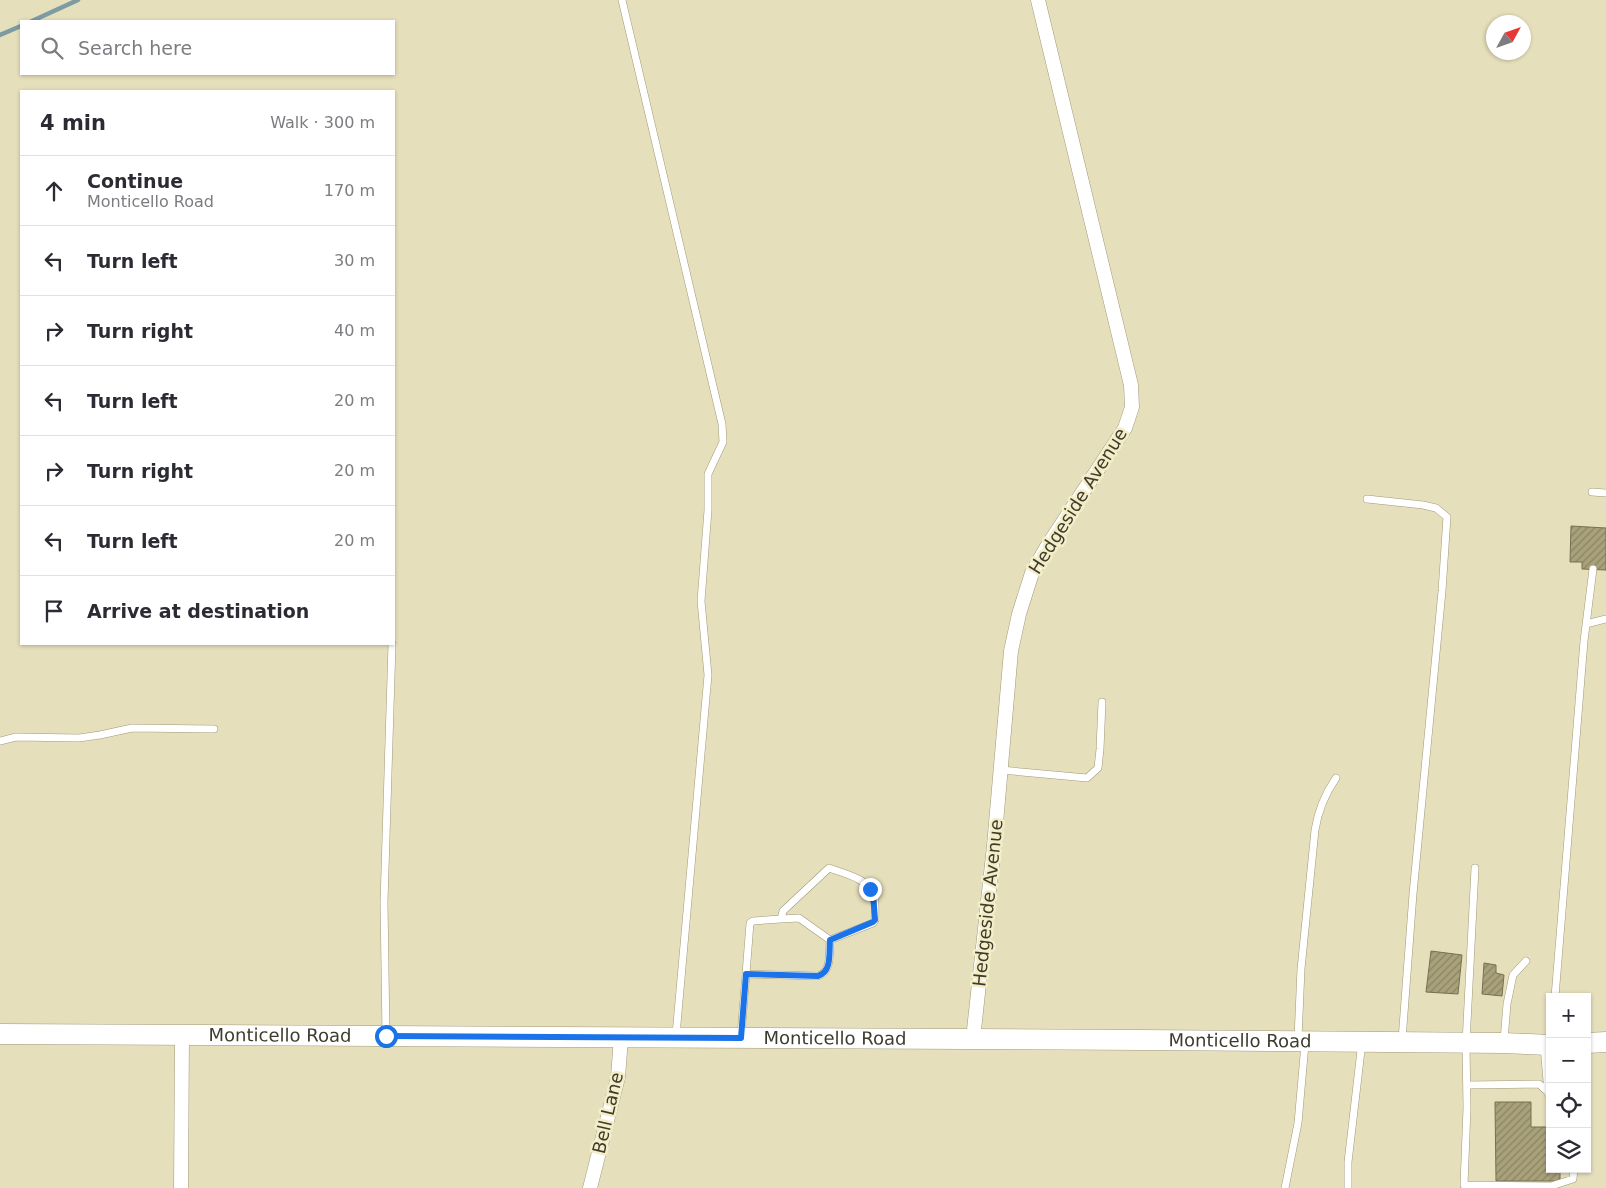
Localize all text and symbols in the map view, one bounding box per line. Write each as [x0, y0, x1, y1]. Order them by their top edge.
north arrow [1486, 15, 1531, 60]
search box [20, 20, 395, 75]
icon: search [38, 34, 66, 62]
text: Search here [78, 37, 192, 59]
text: 4 min [40, 111, 106, 135]
text: Walk · 300 m [270, 113, 375, 132]
text: Continue [87, 170, 183, 192]
icon: ahead [40, 177, 68, 205]
text: 170 m [324, 181, 375, 200]
text: Monticello Road [87, 192, 214, 211]
icon: left [40, 247, 68, 275]
text: Turn left [87, 250, 178, 272]
text: 30 m [334, 251, 375, 270]
icon: right [40, 317, 68, 345]
text: Turn right [87, 320, 193, 342]
text: 40 m [334, 321, 375, 340]
icon: left [40, 387, 68, 415]
text: Turn left [87, 390, 178, 412]
text: 20 m [334, 391, 375, 410]
street label: Hedgeside Avenue [1024, 424, 1131, 578]
icon: right [40, 457, 68, 485]
text: Turn right [87, 460, 193, 482]
text: 20 m [334, 461, 375, 480]
icon: left [40, 527, 68, 555]
text: Turn left [87, 530, 178, 552]
text: 20 m [334, 531, 375, 550]
icon: arrive [40, 597, 68, 625]
text: Arrive at destination [87, 600, 309, 622]
street label: Hedgeside Avenue [968, 818, 1007, 988]
route end [859, 878, 882, 901]
map controls [1546, 993, 1591, 1173]
button: + [1546, 993, 1591, 1038]
street label: Monticello Road [208, 1024, 352, 1046]
route start [375, 1025, 398, 1048]
street label: Monticello Road [763, 1027, 907, 1049]
street label: Monticello Road [1168, 1029, 1312, 1051]
button: − [1546, 1038, 1591, 1083]
street label: Bell Lane [588, 1070, 627, 1156]
button: locate [1546, 1083, 1591, 1128]
button: layers [1546, 1128, 1591, 1173]

